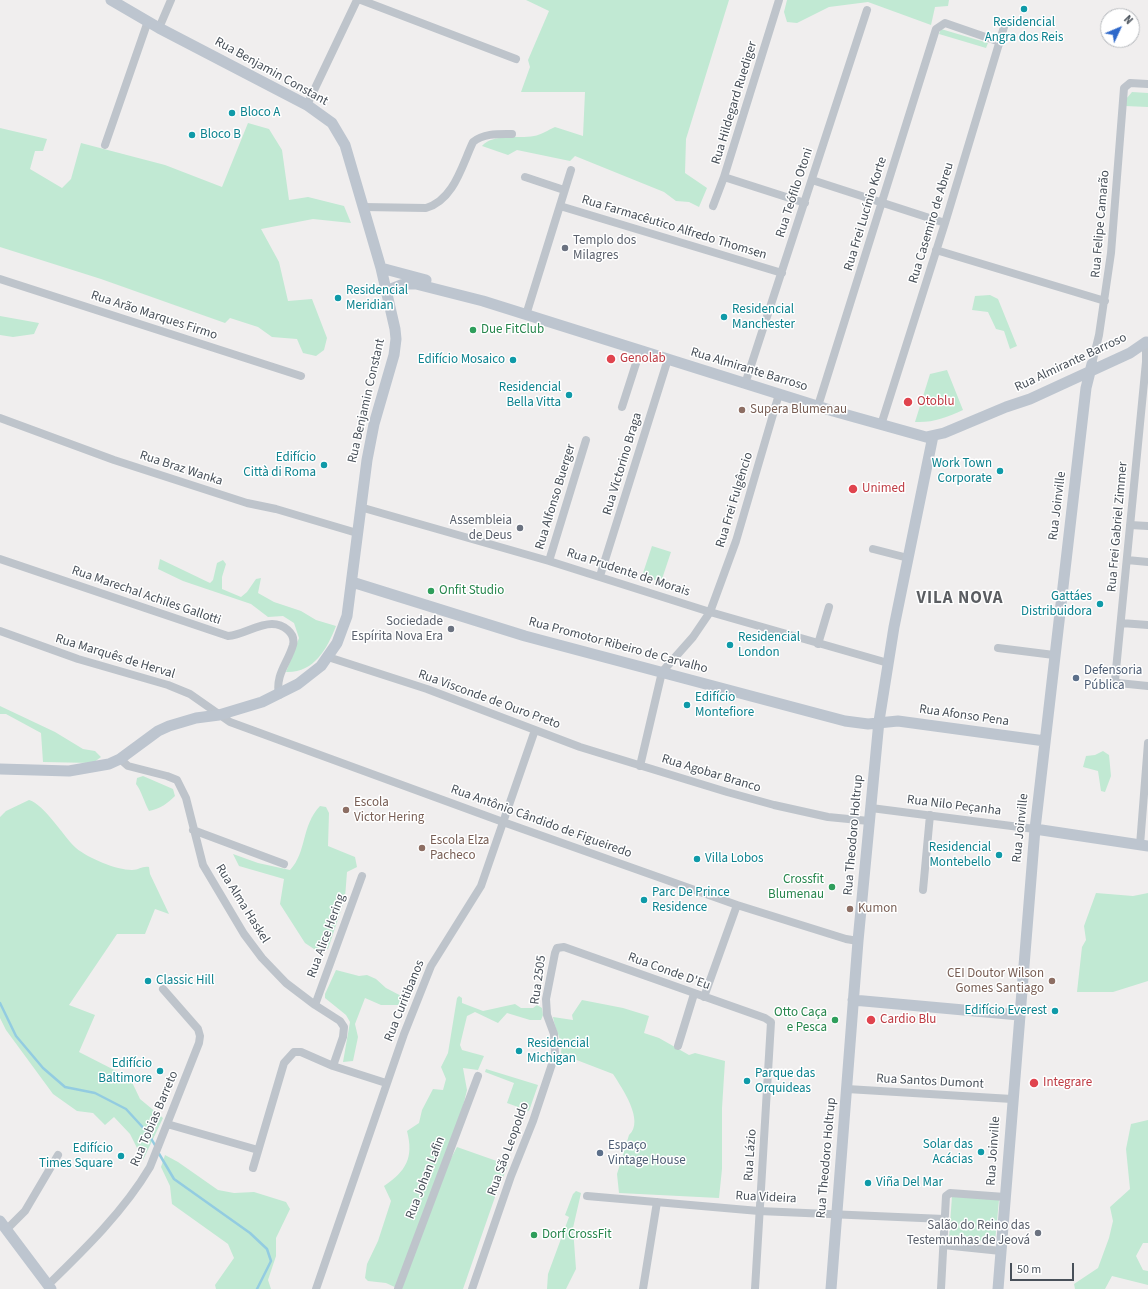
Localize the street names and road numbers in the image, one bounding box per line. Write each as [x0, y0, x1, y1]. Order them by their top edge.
street label: Rua Benjamin Constant [212, 34, 330, 110]
street label: Rua Hildegard Ruediger [709, 40, 761, 166]
street label: Rua Teófilo Otoni [773, 146, 817, 240]
street label: Rua Frei Lucínio Korte [841, 155, 891, 273]
street label: Rua Casemiro de Abreu [906, 161, 958, 285]
street label: Rua Felipe Camarão [1089, 169, 1113, 279]
street label: Rua Farmacêutico Alfredo Thomsen [580, 192, 768, 264]
street label: Rua Arão Marques Firmo [89, 288, 219, 344]
street label: Rua Almirante Barroso [1013, 330, 1129, 396]
street label: Rua Benjamin Constant [345, 337, 389, 465]
street label: Rua Almirante Barroso [689, 345, 809, 395]
street label: Rua Victorino Braga [600, 411, 646, 517]
street label: Rua Alfonso Buerger [532, 442, 580, 552]
street label: Rua Braz Wanka [137, 448, 225, 490]
street label: Rua Frei Fulgêncio [713, 450, 757, 550]
street label: Rua Frei Gabriel Zimmer [1105, 461, 1131, 593]
street label: Rua Joinville [1046, 471, 1070, 541]
street label: Rua Prudente de Morais [564, 546, 692, 600]
street label: Rua Marechal Achiles Gallotti [69, 563, 223, 629]
street label: Rua Promotor Ribeiro de Carvalho [527, 615, 709, 677]
street label: Rua Marquês de Herval [53, 631, 177, 683]
street label: Rua Visconde de Ouro Preto [416, 667, 562, 733]
street label: Rua Afonso Pena [918, 702, 1010, 730]
street label: Rua Agobar Branco [659, 751, 763, 797]
street label: Rua Theodoro Holtrup [841, 774, 867, 896]
street label: Rua Antônio Cândido de Figueiredo [448, 782, 634, 862]
street label: Rua Nilo Peçanha [906, 792, 1002, 820]
street label: Rua Joinville [1010, 793, 1032, 863]
street label: Rua Alma Haskel [211, 862, 273, 946]
street label: Rua Alice Hering [305, 892, 349, 980]
street label: Rua Conde D'Eu [626, 950, 712, 994]
street label: Rua 2505 [528, 954, 550, 1006]
street label: Rua Curitibanos [382, 958, 428, 1044]
street label: Rua Tobias Barreto [128, 1069, 182, 1169]
street label: Rua Santos Dumont [876, 1071, 984, 1093]
street label: Rua Theodoro Holtrup [814, 1097, 840, 1219]
street label: Rua São Leopoldo [485, 1100, 533, 1198]
street label: Rua Joinville [984, 1116, 1004, 1186]
street label: Rua Lázio [741, 1128, 761, 1182]
street label: Rua Johan Lafin [403, 1134, 449, 1222]
street label: Rua Videira [735, 1189, 797, 1207]

